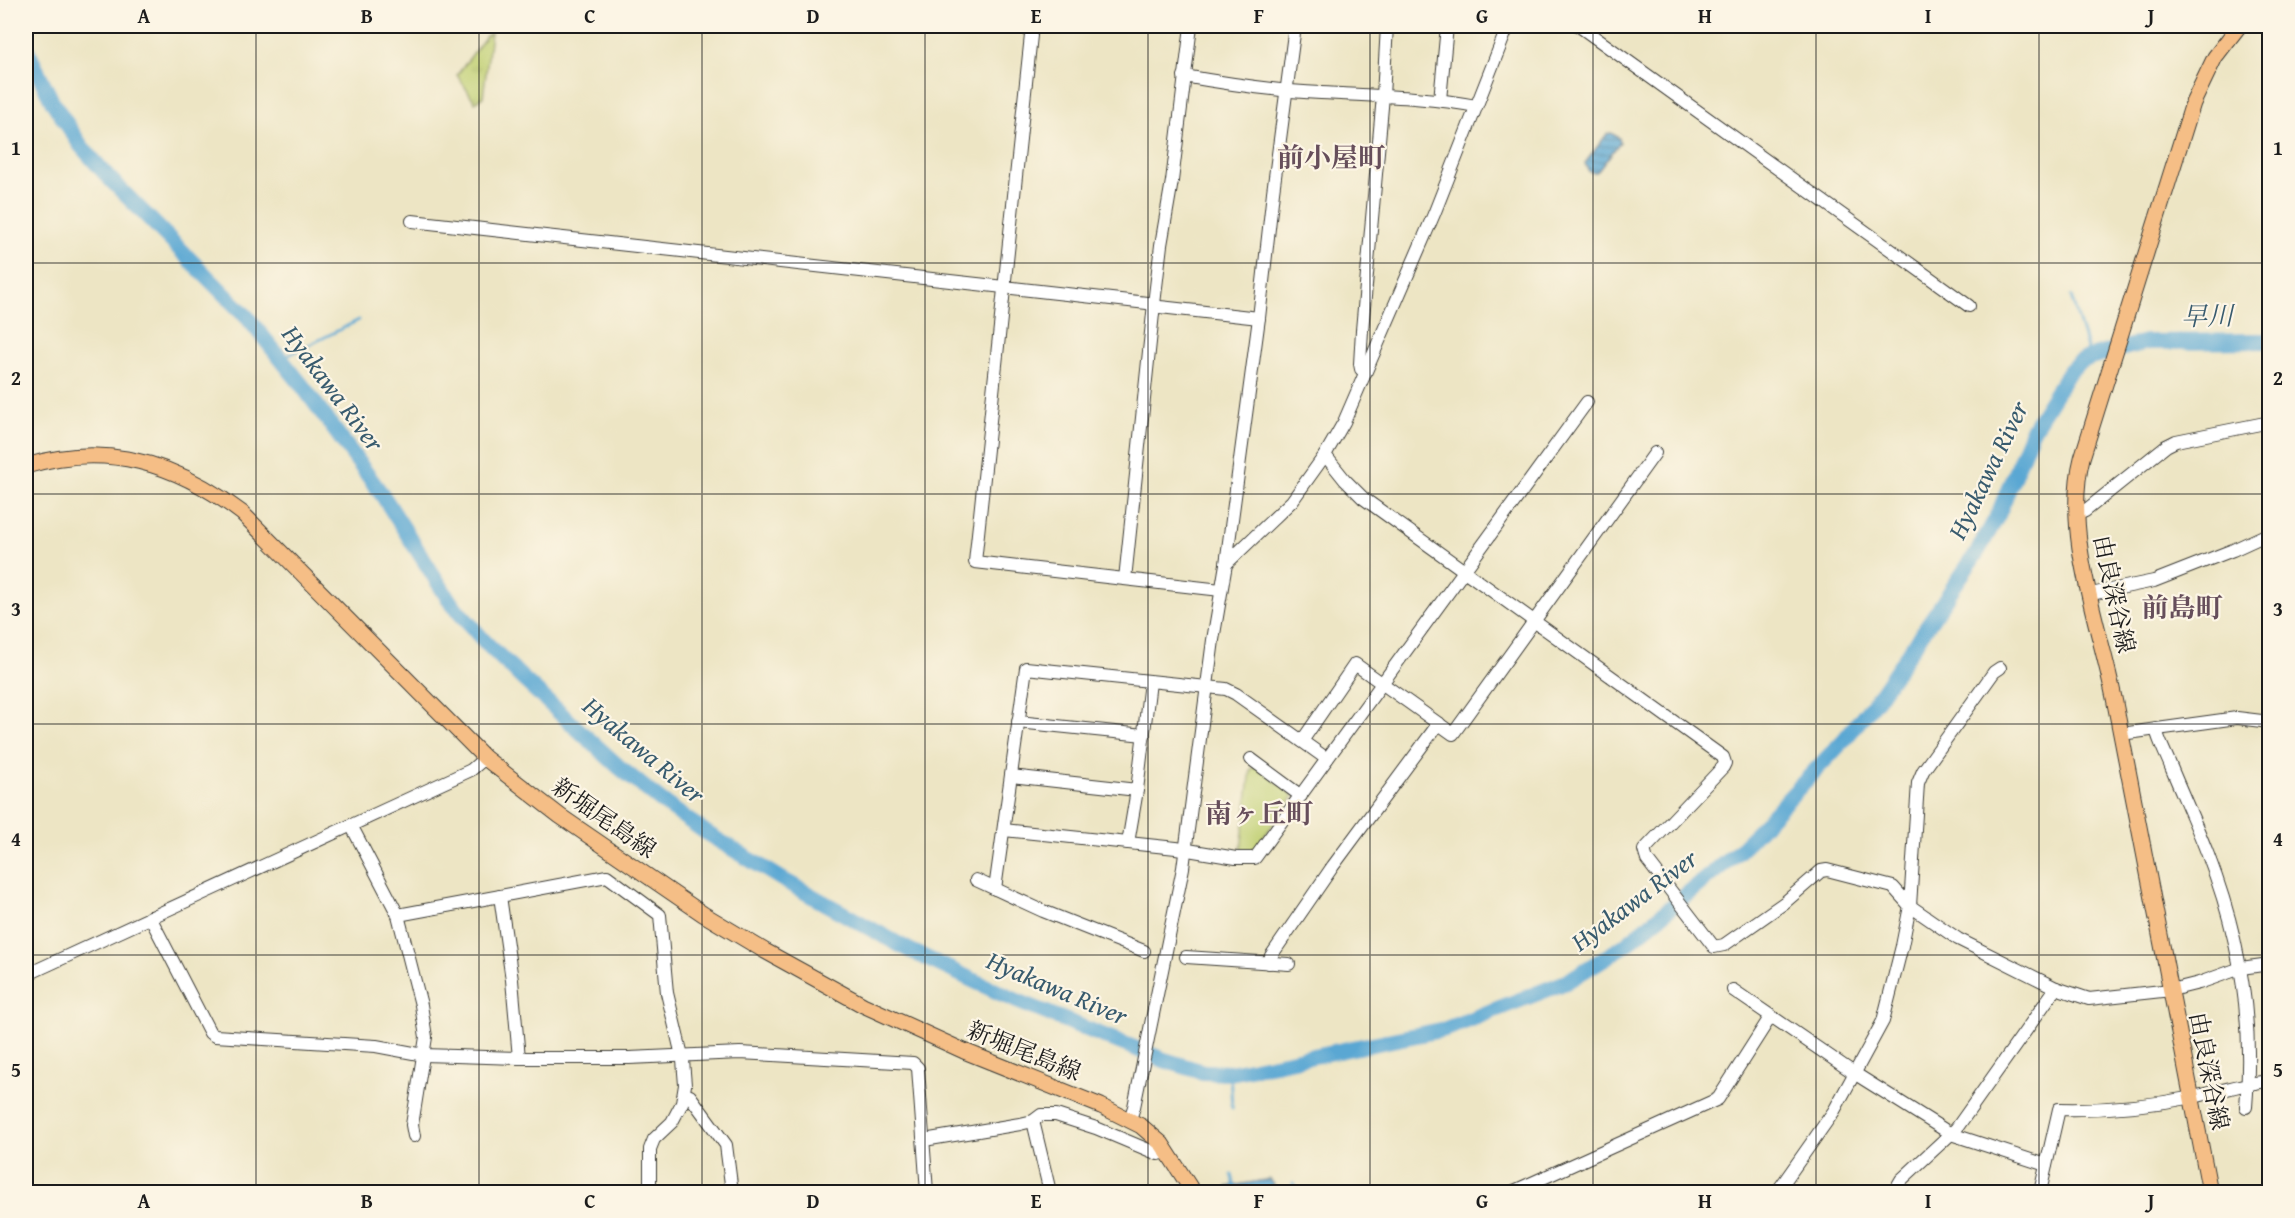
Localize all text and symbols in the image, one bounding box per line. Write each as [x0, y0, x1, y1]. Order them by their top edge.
text: A [138, 1, 151, 30]
text: B [361, 1, 373, 30]
text: C [584, 1, 596, 30]
text: D [806, 1, 820, 30]
text: E [1031, 1, 1042, 30]
text: F [1254, 1, 1264, 30]
text: G [1476, 1, 1488, 30]
text: H [1698, 1, 1712, 30]
text: I [1925, 1, 1931, 30]
text: J [2145, 1, 2155, 30]
text: 1 [11, 133, 21, 162]
text: 1 [2273, 133, 2283, 162]
district label: 前小屋町 [1277, 137, 1385, 177]
water label: 早川 [2181, 295, 2236, 335]
water label: Hyakawa River [272, 315, 395, 460]
text: 2 [11, 363, 21, 392]
text: 2 [2273, 363, 2283, 392]
water label: Hyakawa River [1937, 393, 2038, 546]
street label: 由良深谷線 [2085, 532, 2144, 656]
district label: 前島町 [2142, 587, 2223, 627]
text: 3 [11, 594, 21, 623]
text: 3 [2273, 594, 2283, 623]
water label: Hyakawa River [574, 686, 715, 813]
street label: 新堀尾島線 [545, 769, 663, 866]
district label: 南ヶ丘町 [1205, 793, 1313, 833]
text: 4 [11, 824, 21, 853]
text: 4 [2273, 824, 2283, 853]
water label: Hyakawa River [1561, 838, 1706, 961]
water label: Hyakawa River [980, 940, 1135, 1035]
street label: 由良深谷線 [2181, 1009, 2238, 1133]
street label: 新堀尾島線 [962, 1012, 1086, 1089]
text: 5 [11, 1055, 21, 1084]
text: 5 [2273, 1055, 2283, 1084]
text: A [138, 1186, 151, 1215]
text: B [361, 1186, 373, 1215]
text: C [584, 1186, 596, 1215]
text: D [806, 1186, 820, 1215]
text: E [1031, 1186, 1042, 1215]
text: F [1254, 1186, 1264, 1215]
text: G [1476, 1186, 1488, 1215]
text: H [1698, 1186, 1712, 1215]
text: I [1925, 1186, 1931, 1215]
text: J [2145, 1186, 2155, 1215]

